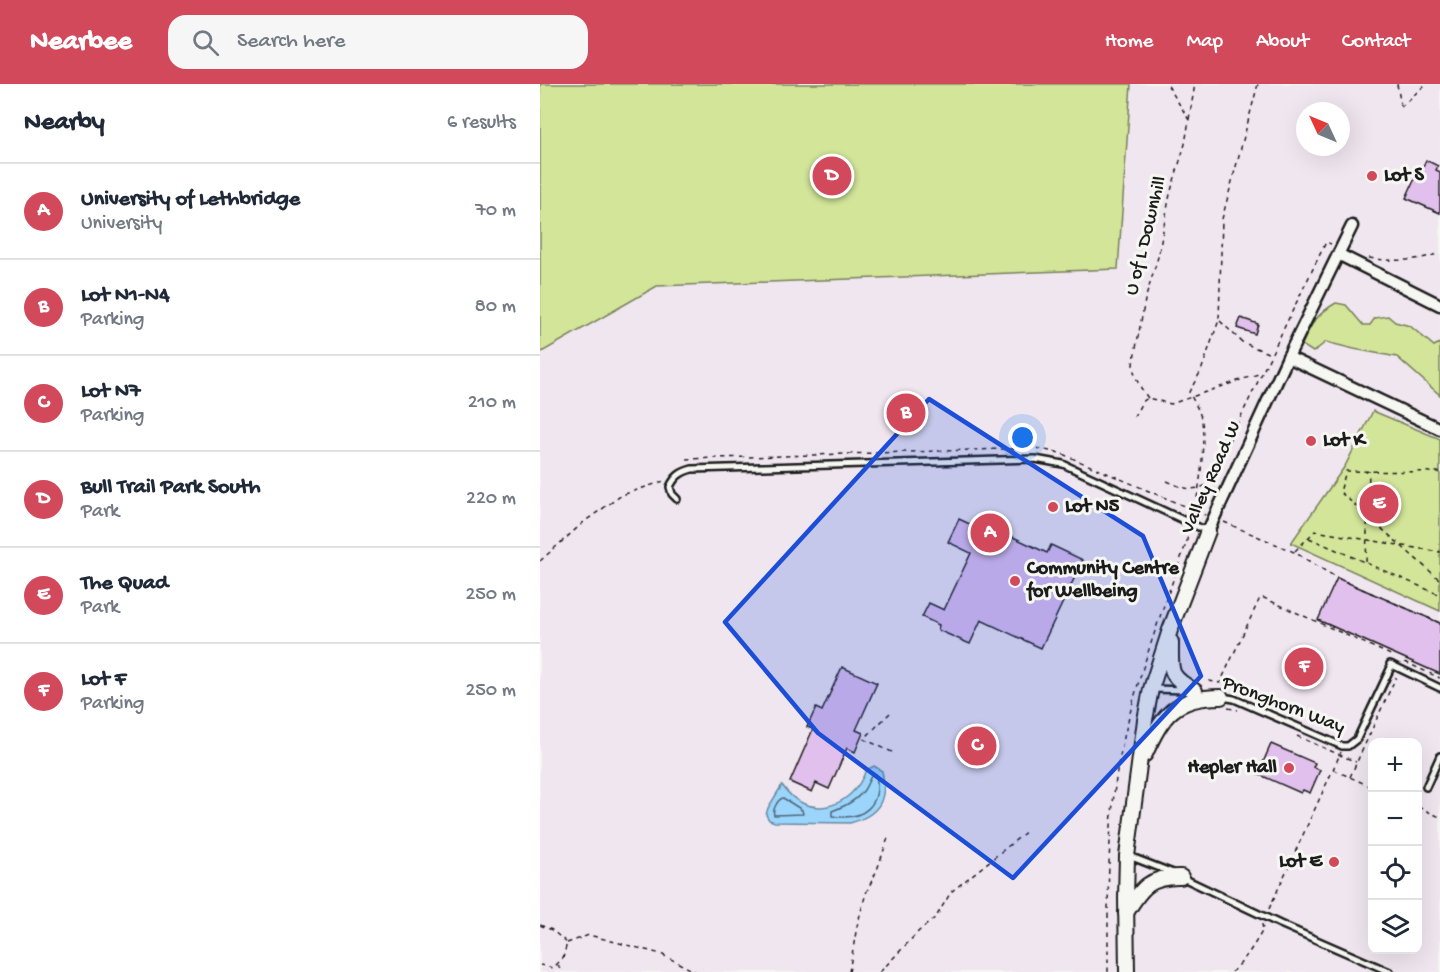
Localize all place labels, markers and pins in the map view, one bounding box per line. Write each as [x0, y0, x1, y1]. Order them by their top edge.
pin: D [812, 154, 852, 199]
place label: Lot S [1384, 165, 1425, 188]
marker: Lot S [1365, 169, 1379, 183]
pin: B [886, 390, 926, 436]
place label: Lot K [1323, 430, 1368, 453]
marker: Lot K [1304, 434, 1318, 448]
pin: E [1360, 482, 1398, 526]
place label: Lot N5 [1065, 496, 1120, 519]
marker: Lot N5 [1046, 500, 1060, 514]
pin: A [970, 510, 1010, 556]
place label: Community Centre for Wellbeing [1026, 558, 1179, 604]
marker: Community Centre for Wellbeing [1008, 574, 1022, 588]
pin: F [1284, 644, 1323, 690]
pin: C [958, 724, 996, 768]
place label: Hepler Hall [1188, 757, 1278, 780]
marker: Hepler Hall [1282, 761, 1296, 775]
place label: Lot E [1279, 851, 1324, 874]
marker: Lot E [1327, 855, 1341, 869]

